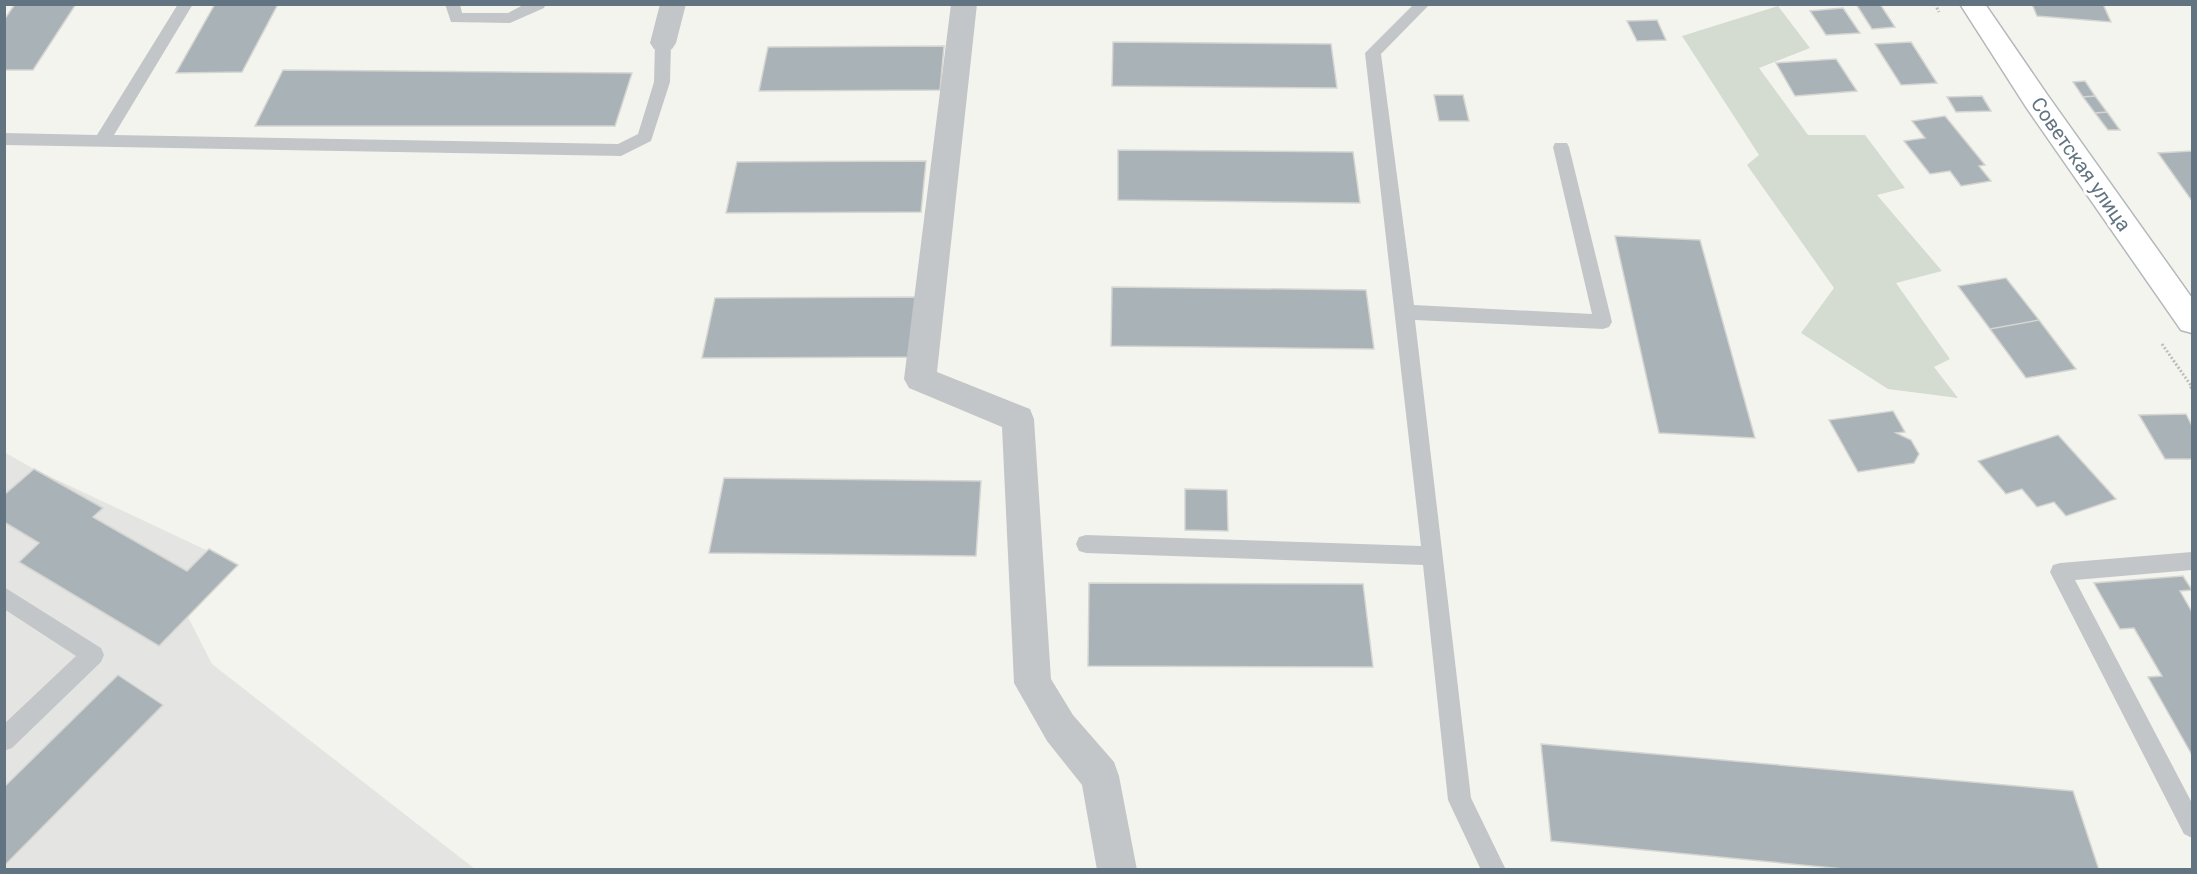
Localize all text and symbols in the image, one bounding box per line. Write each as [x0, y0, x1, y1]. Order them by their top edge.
street label: Советская улица [2026, 92, 2136, 236]

